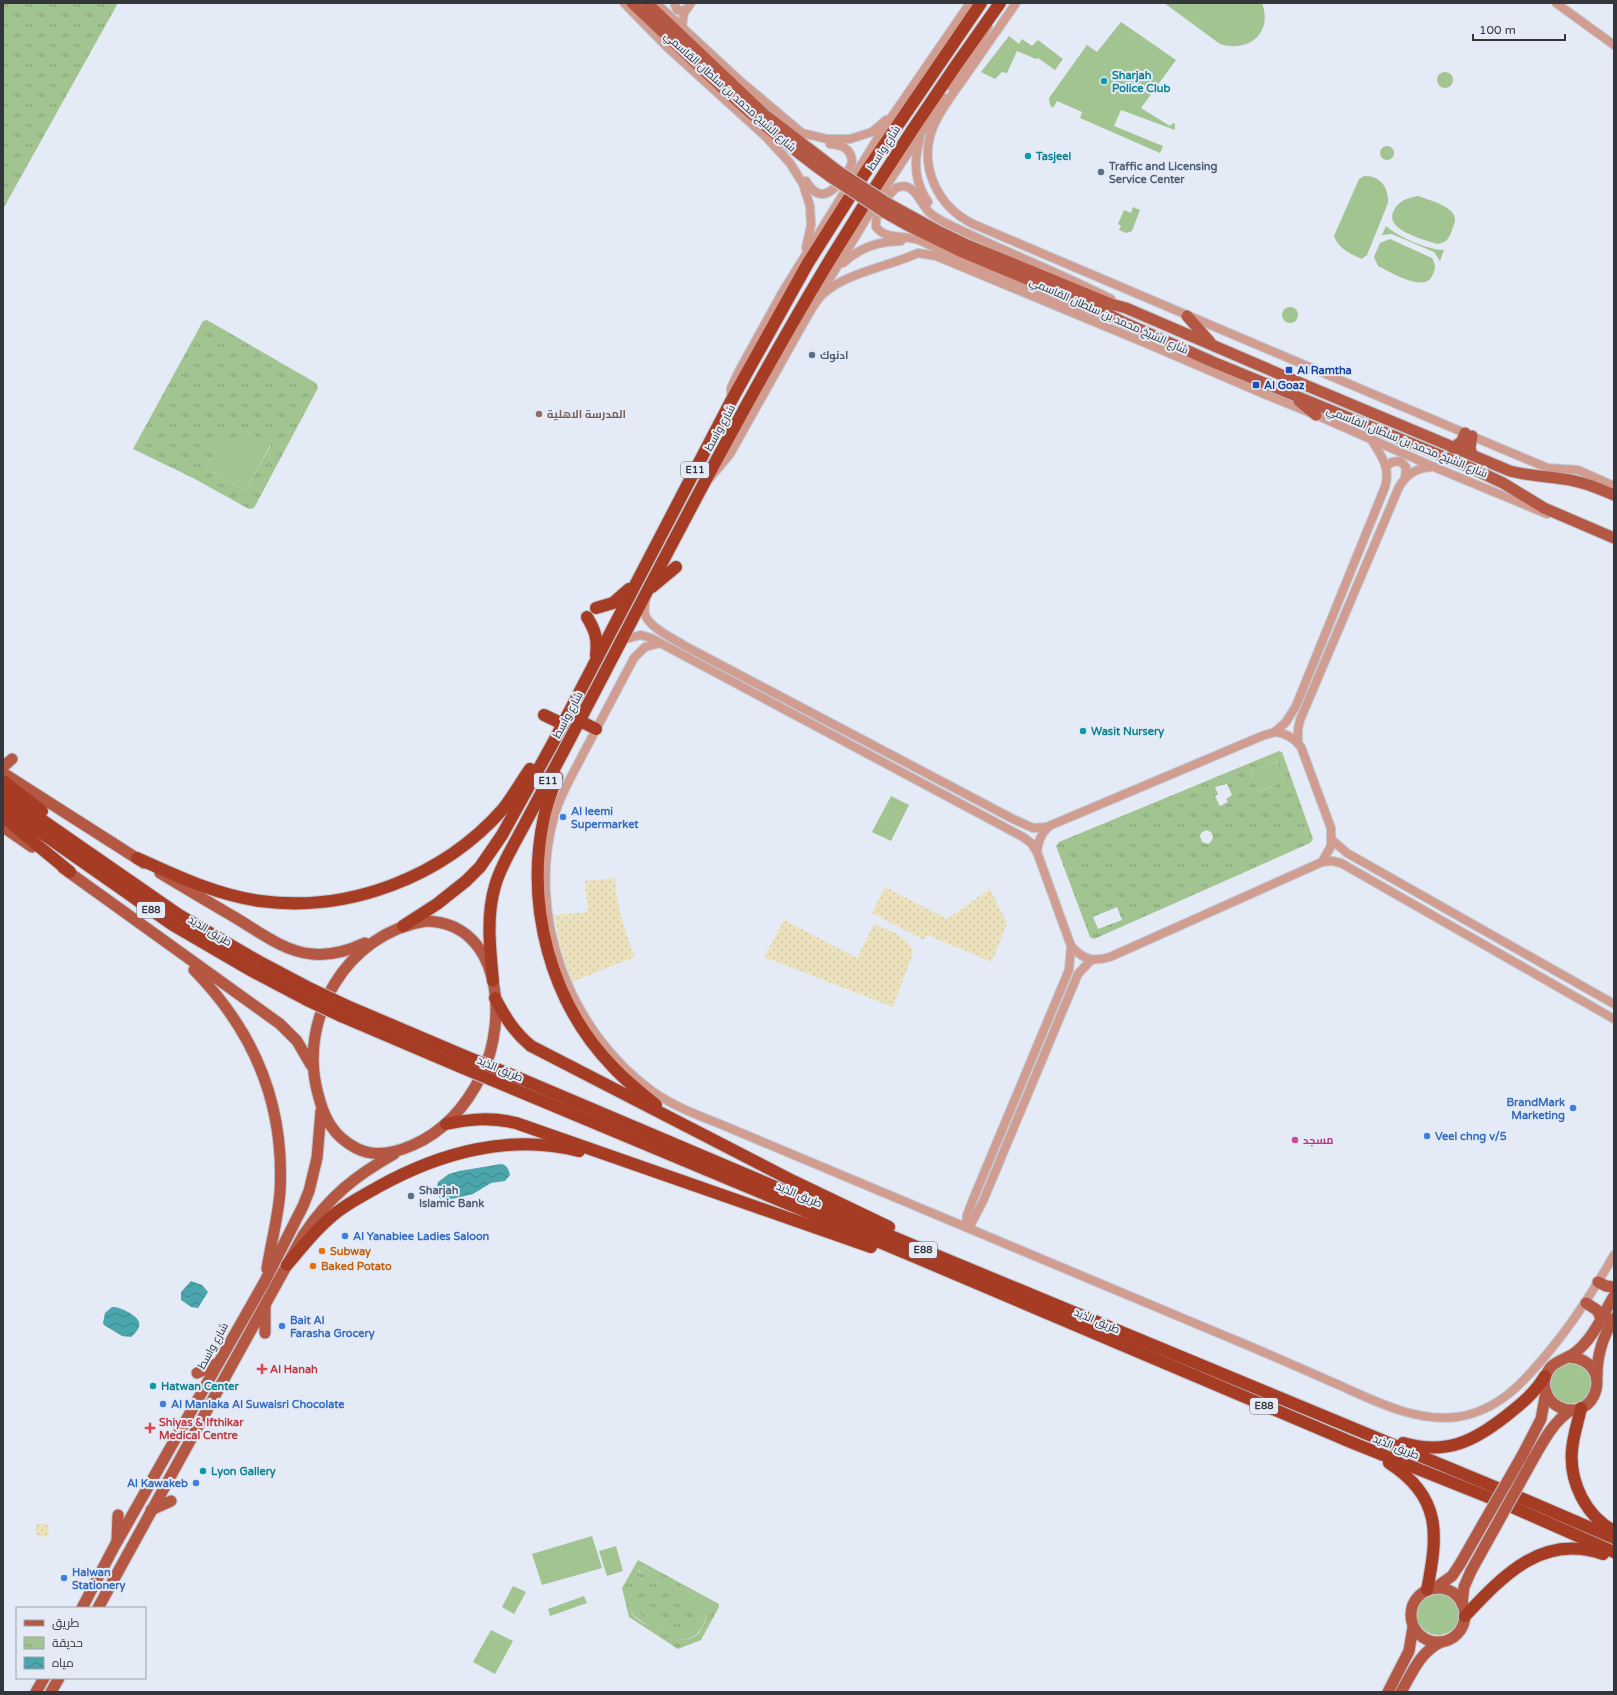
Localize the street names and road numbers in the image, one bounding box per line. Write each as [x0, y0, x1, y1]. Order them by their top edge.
street label: شارع الشيخ محمد بن سلطان القاسمي [660, 29, 798, 156]
street label: شارع واسط [865, 123, 904, 173]
street label: شارع الشيخ محمد بن سلطان القاسمي [1027, 275, 1190, 359]
street label: شارع واسط [702, 403, 739, 454]
street label: شارع الشيخ محمد بن سلطان القاسمي [1324, 404, 1489, 482]
road number: E11 [681, 462, 709, 478]
street label: شارع واسط [550, 689, 587, 741]
road number: E11 [534, 773, 562, 789]
road number: E88 [137, 902, 165, 918]
street label: طريق الذيد [186, 913, 234, 949]
street label: طريق الذيد [475, 1054, 525, 1084]
street label: طريق الذيد [774, 1180, 824, 1210]
road number: E88 [909, 1242, 937, 1258]
street label: طريق الذيد [1072, 1306, 1122, 1336]
street label: شارع واسط [195, 1321, 232, 1372]
road number: E88 [1250, 1398, 1278, 1414]
street label: طريق الذيد [1371, 1432, 1421, 1462]

